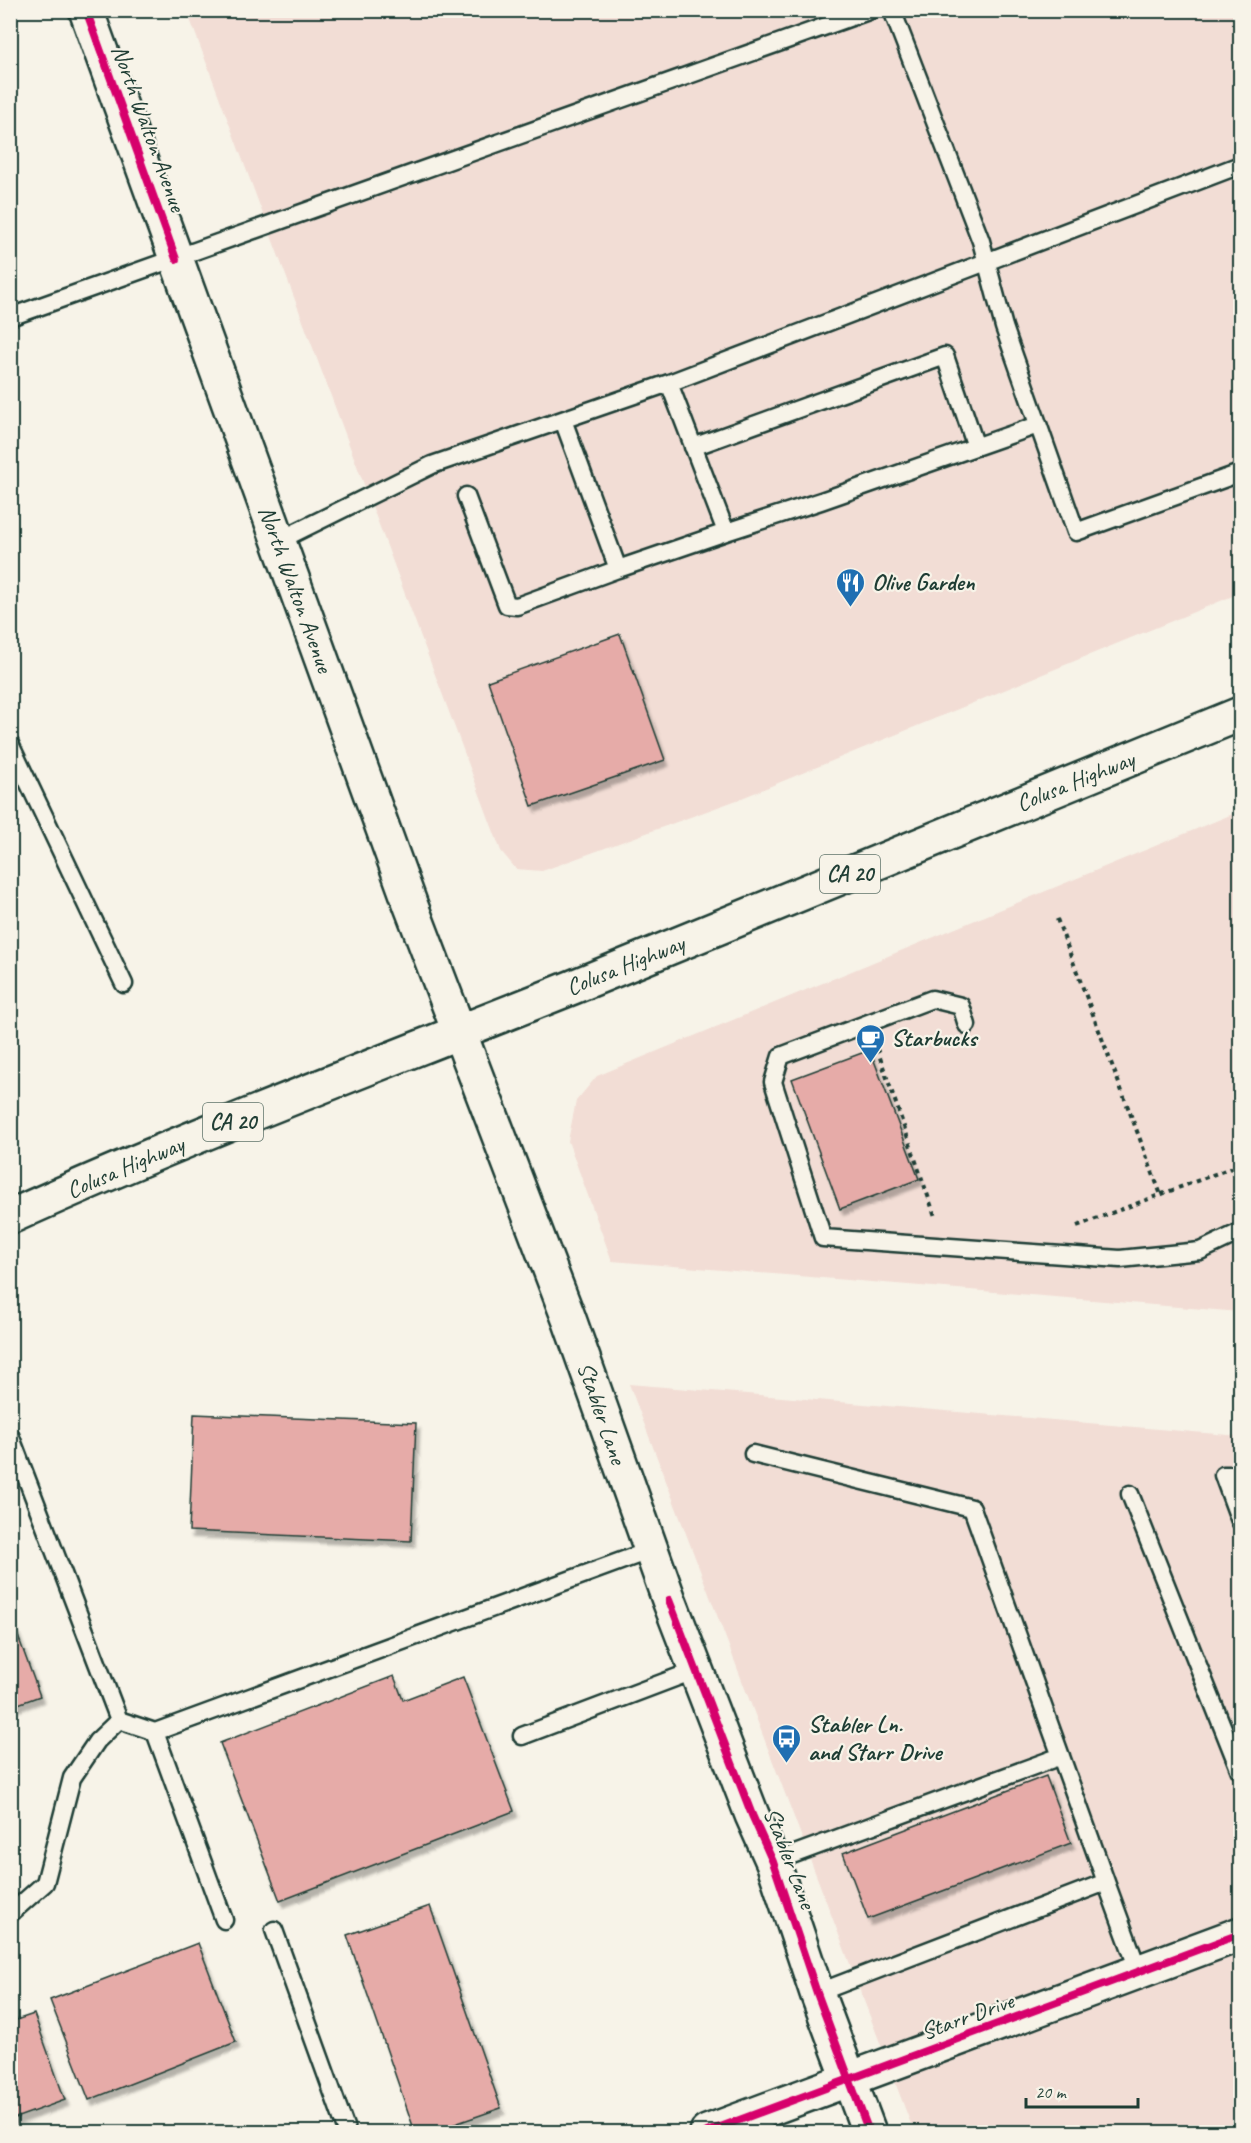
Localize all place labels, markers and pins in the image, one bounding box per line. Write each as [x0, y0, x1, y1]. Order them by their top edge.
restaurant icon: Olive Garden [835, 566, 867, 608]
place label: Olive Garden [872, 567, 976, 597]
cafe icon: Starbucks [854, 1022, 886, 1064]
place label: Starbucks [891, 1023, 979, 1053]
place label: Stabler Ln. and Starr Drive [808, 1709, 943, 1767]
bus stop icon: Stabler Ln. and Starr Drive [771, 1722, 803, 1764]

